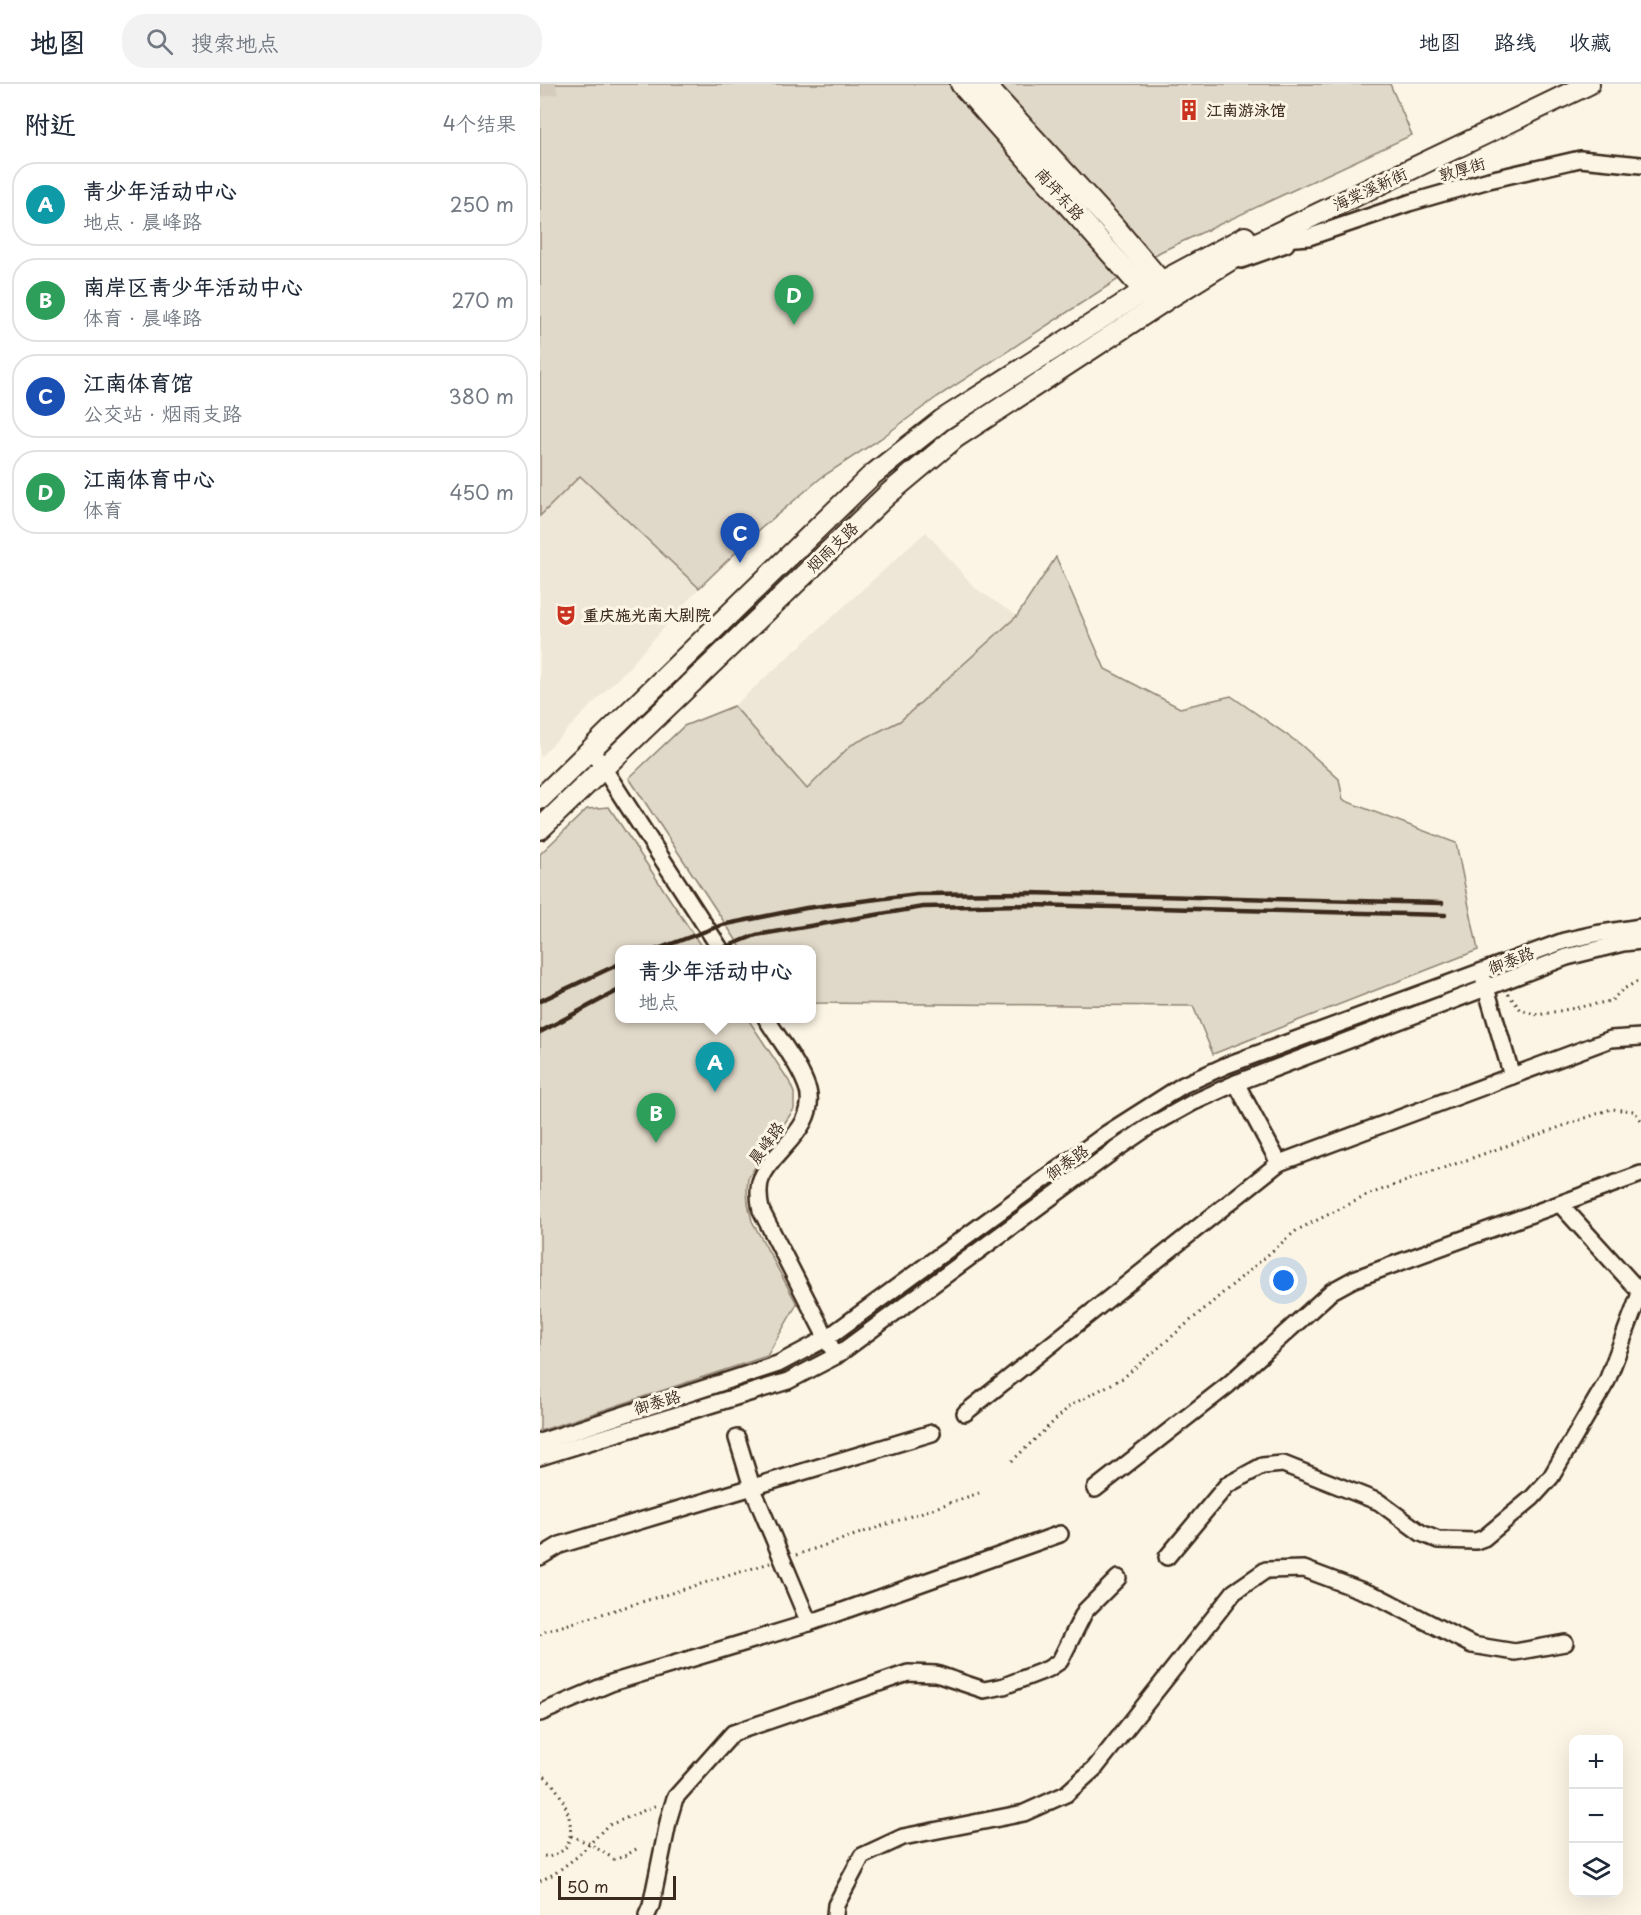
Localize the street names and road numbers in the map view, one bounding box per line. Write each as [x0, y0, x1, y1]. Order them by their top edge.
street label: 敦厚街 [1435, 150, 1488, 186]
street label: 海棠溪新街 [1328, 160, 1411, 216]
street label: 南坪东路 [1030, 162, 1091, 225]
street label: 烟雨支路 [800, 515, 863, 577]
street label: 御泰路 [1484, 939, 1537, 979]
street label: 晨峰路 [741, 1116, 789, 1169]
street label: 御泰路 [1040, 1137, 1093, 1185]
street label: 御泰路 [630, 1383, 683, 1420]

